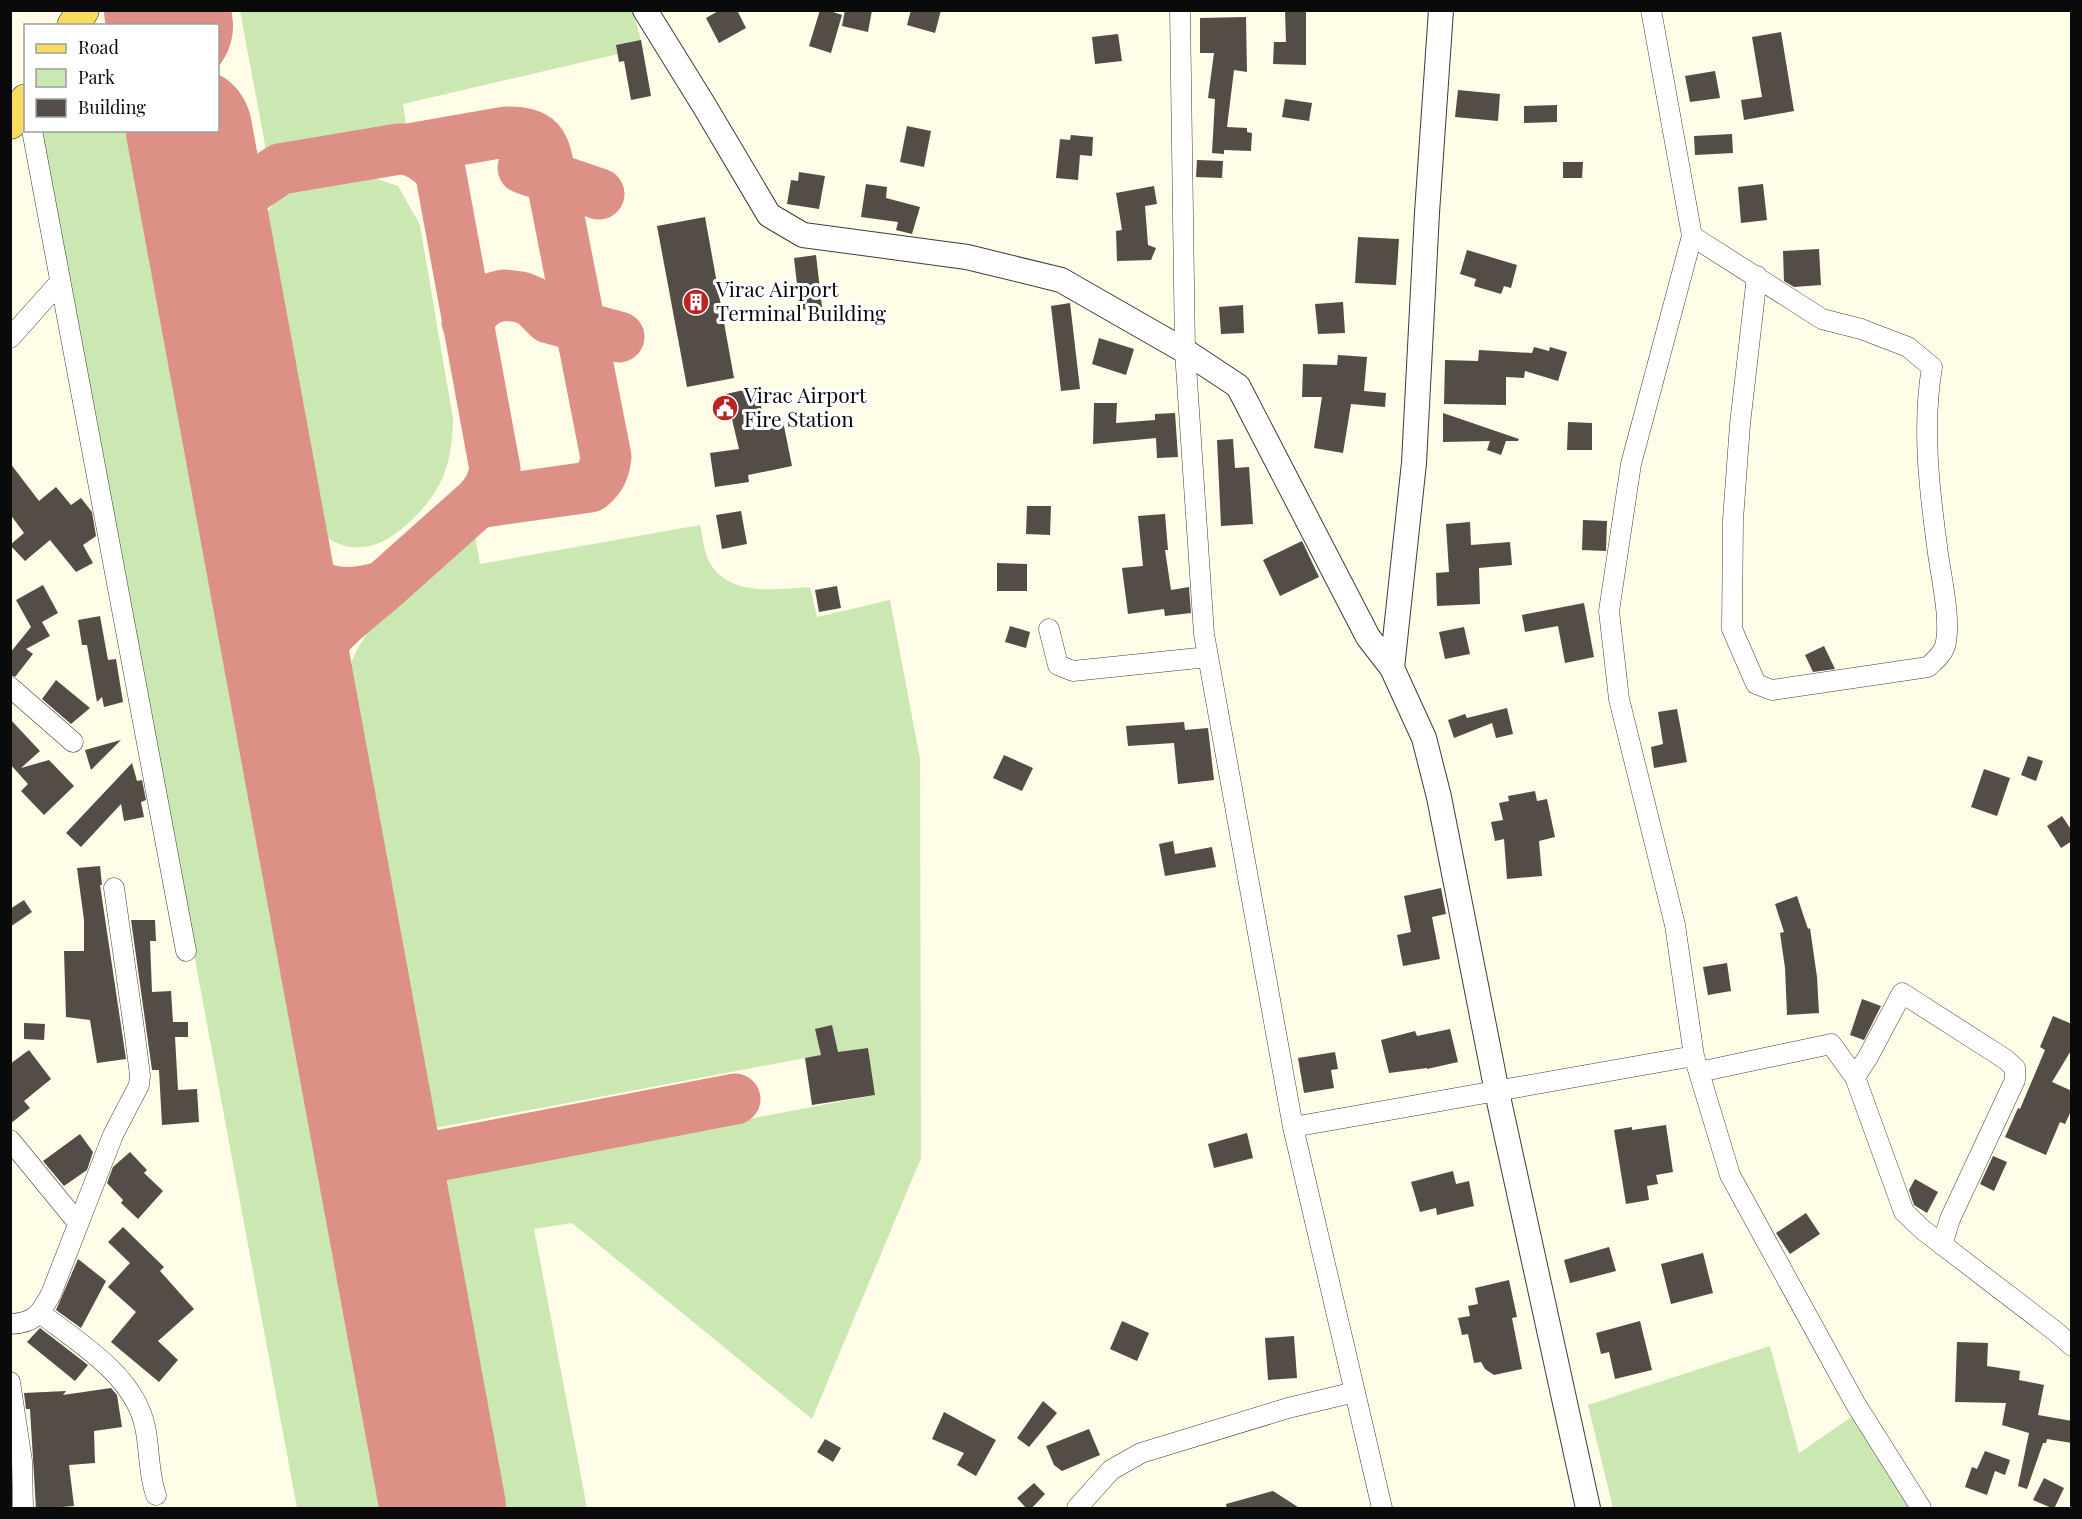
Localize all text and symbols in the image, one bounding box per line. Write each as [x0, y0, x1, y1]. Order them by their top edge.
legend [24, 24, 219, 132]
text: Road [78, 35, 119, 59]
text: Park [78, 65, 115, 89]
text: Building [78, 95, 146, 119]
place label: Virac Airport Terminal Building [715, 274, 886, 326]
building icon: Virac Airport Terminal Building [681, 287, 711, 317]
place label: Virac Airport Fire Station [743, 380, 867, 432]
public building icon: Virac Airport Fire Station [710, 393, 740, 423]

